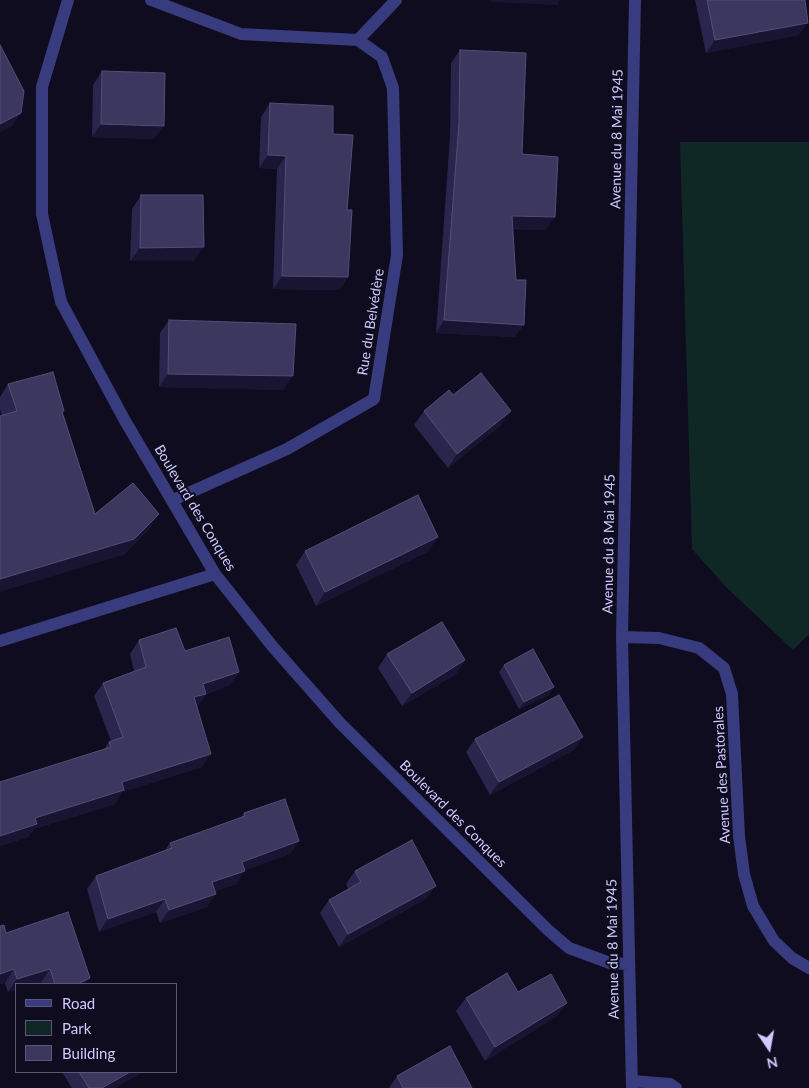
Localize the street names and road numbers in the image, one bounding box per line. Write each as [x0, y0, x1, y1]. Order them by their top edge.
street label: Avenue du 8 Mai 1945 [607, 69, 627, 209]
street label: Rue du Belvédère [354, 267, 388, 377]
street label: Boulevard des Conques [151, 442, 239, 574]
street label: Avenue du 8 Mai 1945 [599, 474, 619, 614]
street label: Avenue des Pastorales [710, 706, 734, 844]
street label: Boulevard des Conques [396, 757, 510, 871]
street label: Avenue du 8 Mai 1945 [603, 879, 623, 1019]

